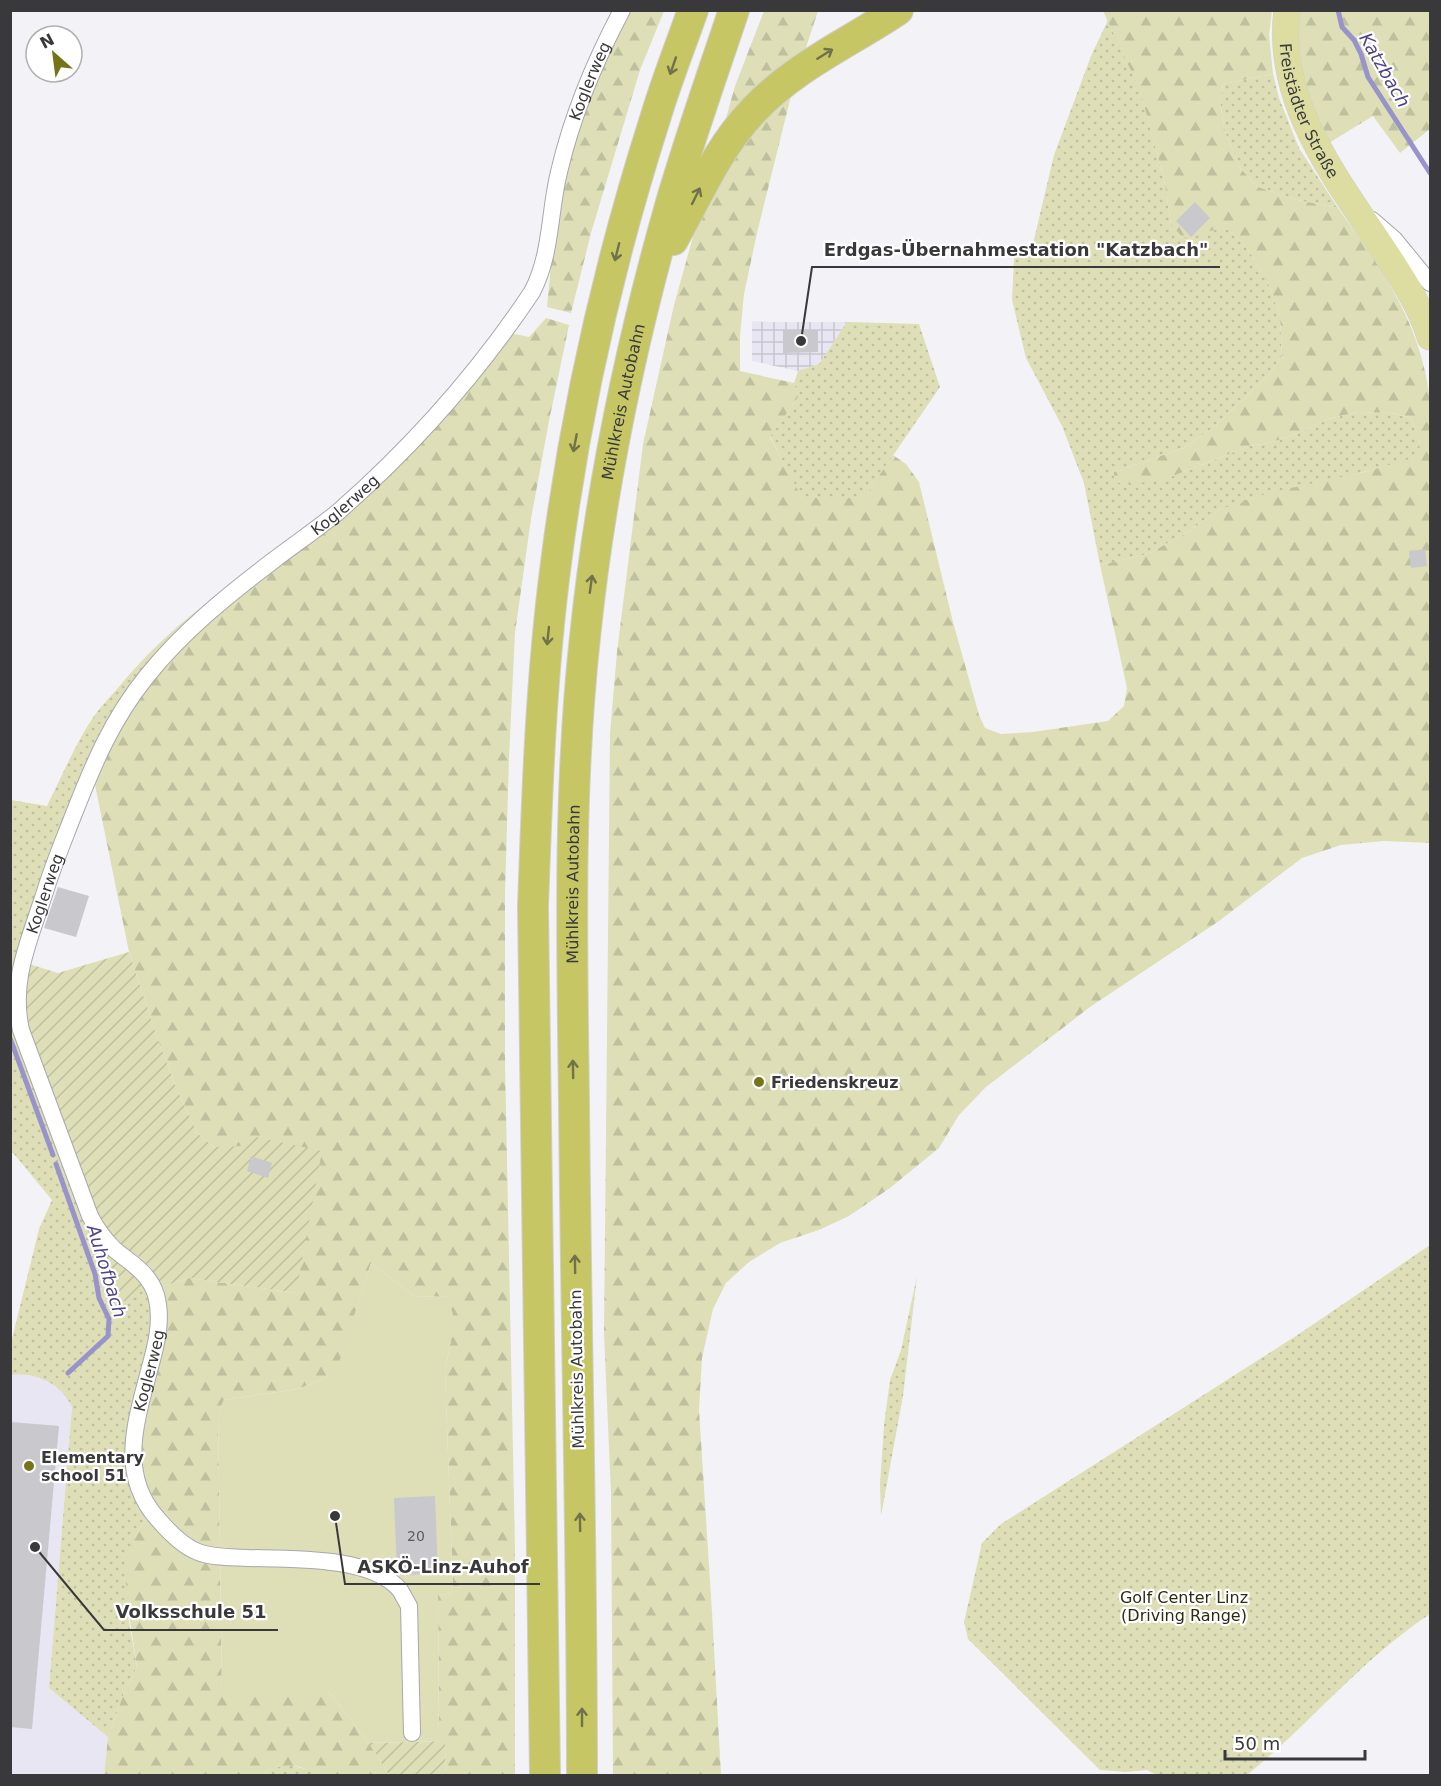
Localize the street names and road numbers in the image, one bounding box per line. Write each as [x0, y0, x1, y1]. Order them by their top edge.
street label: Koglerweg [565, 38, 614, 123]
street label: Freistädter Straße [1276, 42, 1343, 181]
street label: Mühlkreis Autobahn [598, 322, 648, 481]
street label: Koglerweg [307, 470, 383, 539]
street label: Mühlkreis Autobahn [563, 804, 583, 964]
street label: Koglerweg [22, 851, 67, 936]
street label: Mühlkreis Autobahn [566, 1289, 588, 1449]
street label: Koglerweg [130, 1328, 168, 1413]

